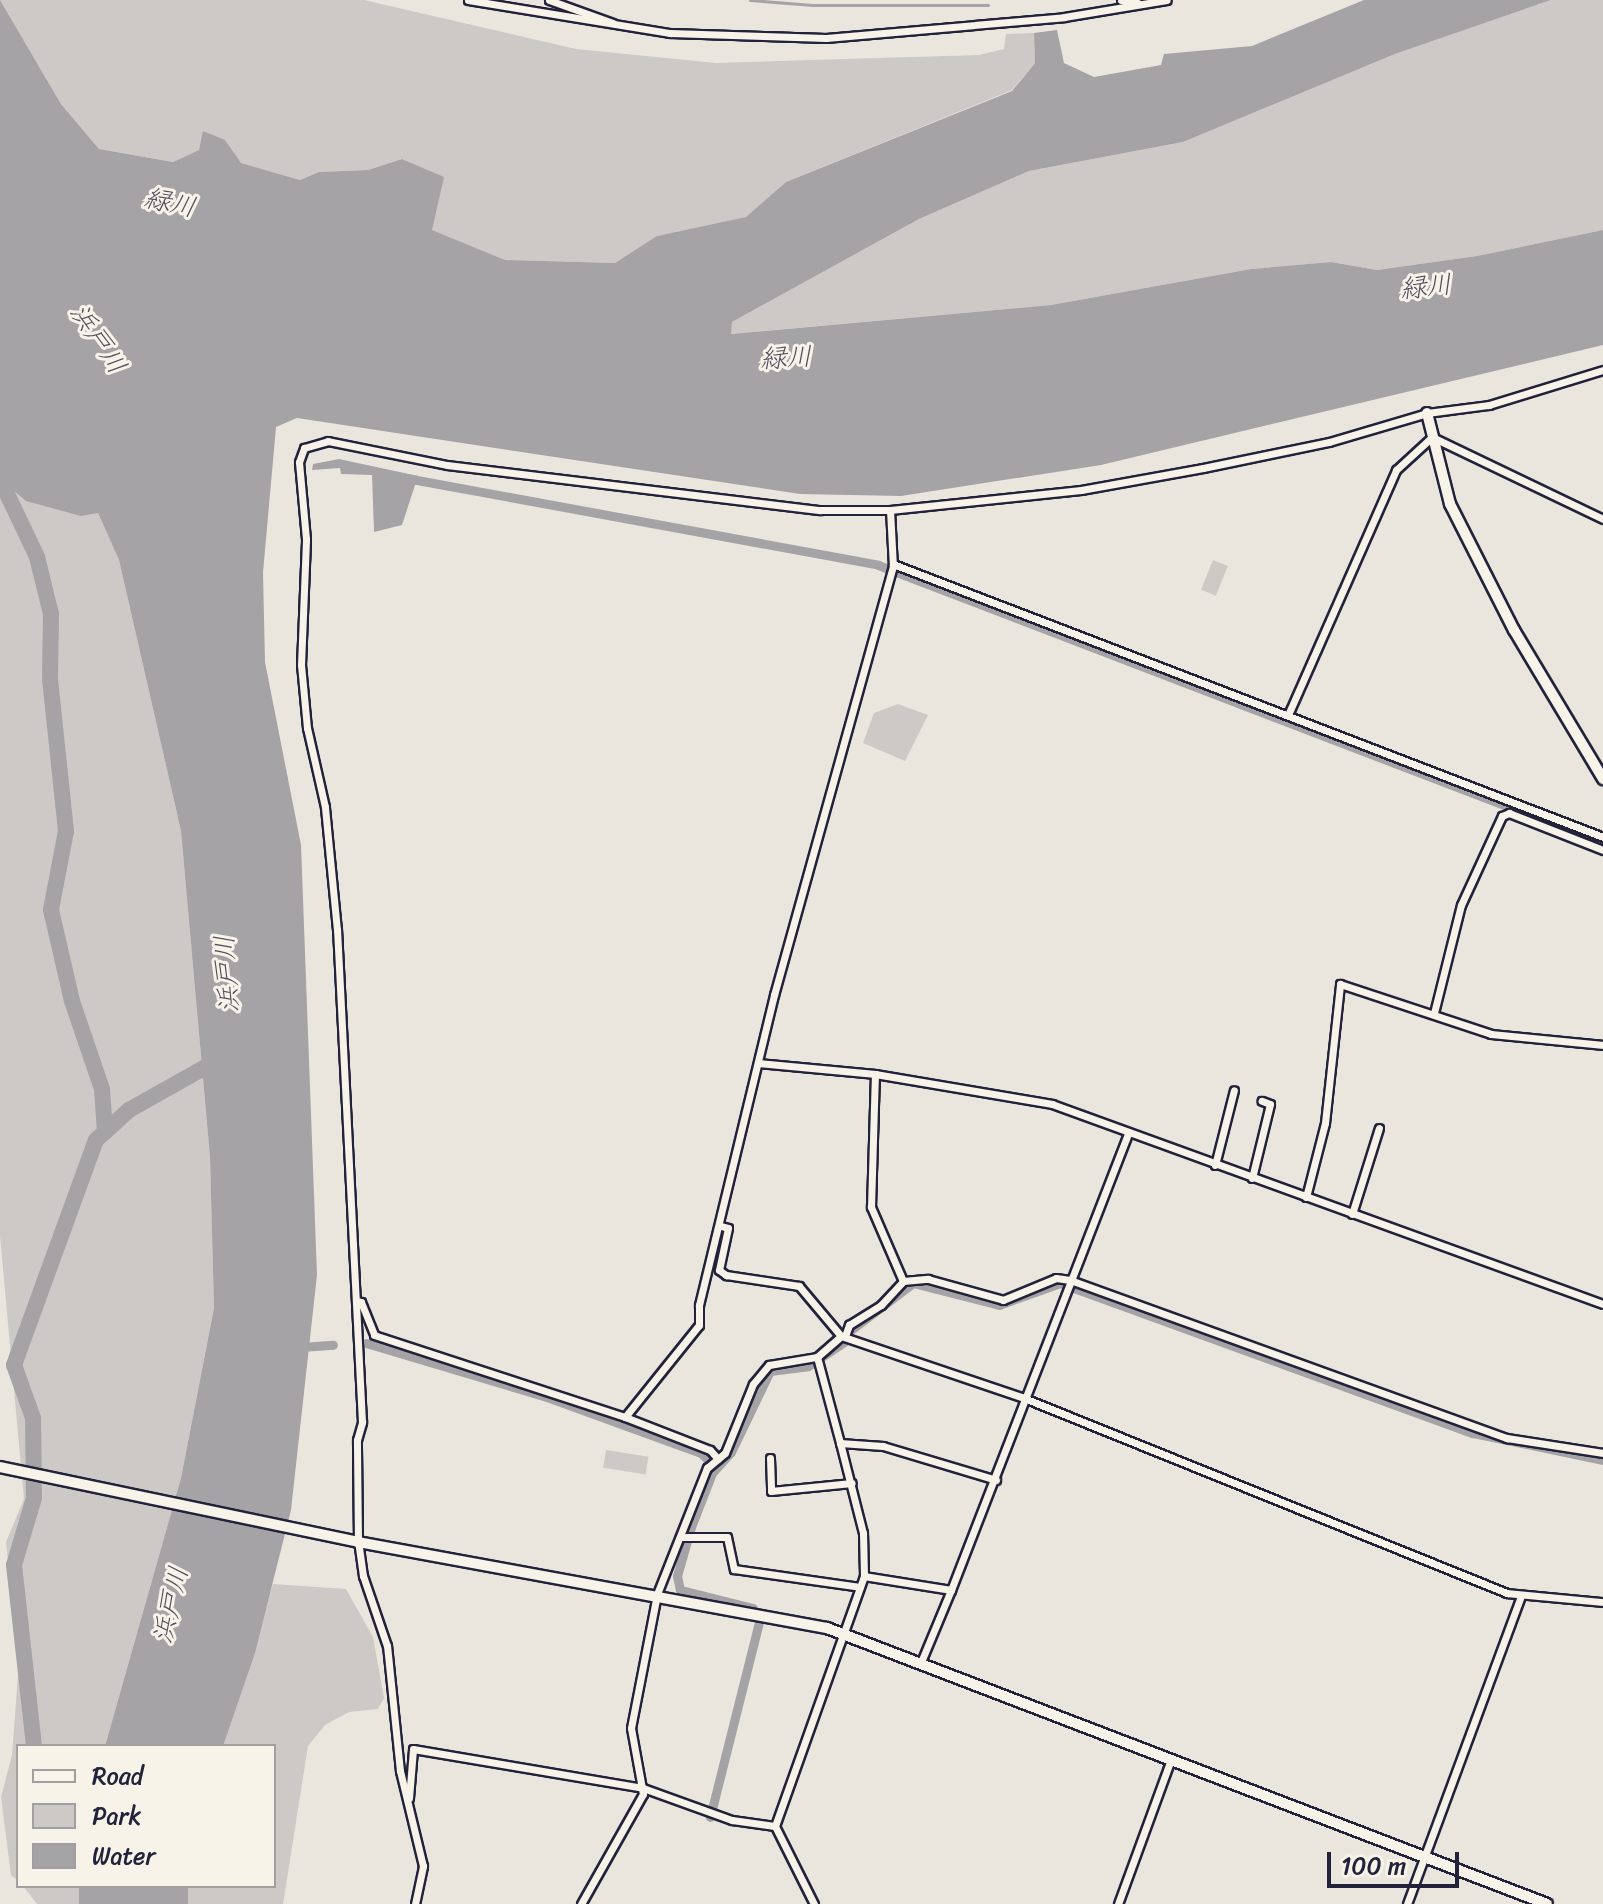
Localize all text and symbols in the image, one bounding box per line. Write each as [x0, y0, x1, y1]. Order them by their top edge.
water label: 緑川 [141, 182, 199, 224]
water label: 緑川 [1399, 269, 1453, 305]
water label: 浜戸川 [63, 298, 133, 380]
water label: 緑川 [759, 341, 813, 375]
water label: 浜戸川 [209, 934, 245, 1014]
water label: 浜戸川 [147, 1563, 195, 1647]
legend [16, 1744, 276, 1888]
text: Road [92, 1755, 143, 1797]
text: Park [92, 1795, 141, 1837]
text: Water [92, 1835, 155, 1877]
scale bar [1331, 1836, 1463, 1886]
text: 100 m [1341, 1845, 1406, 1887]

